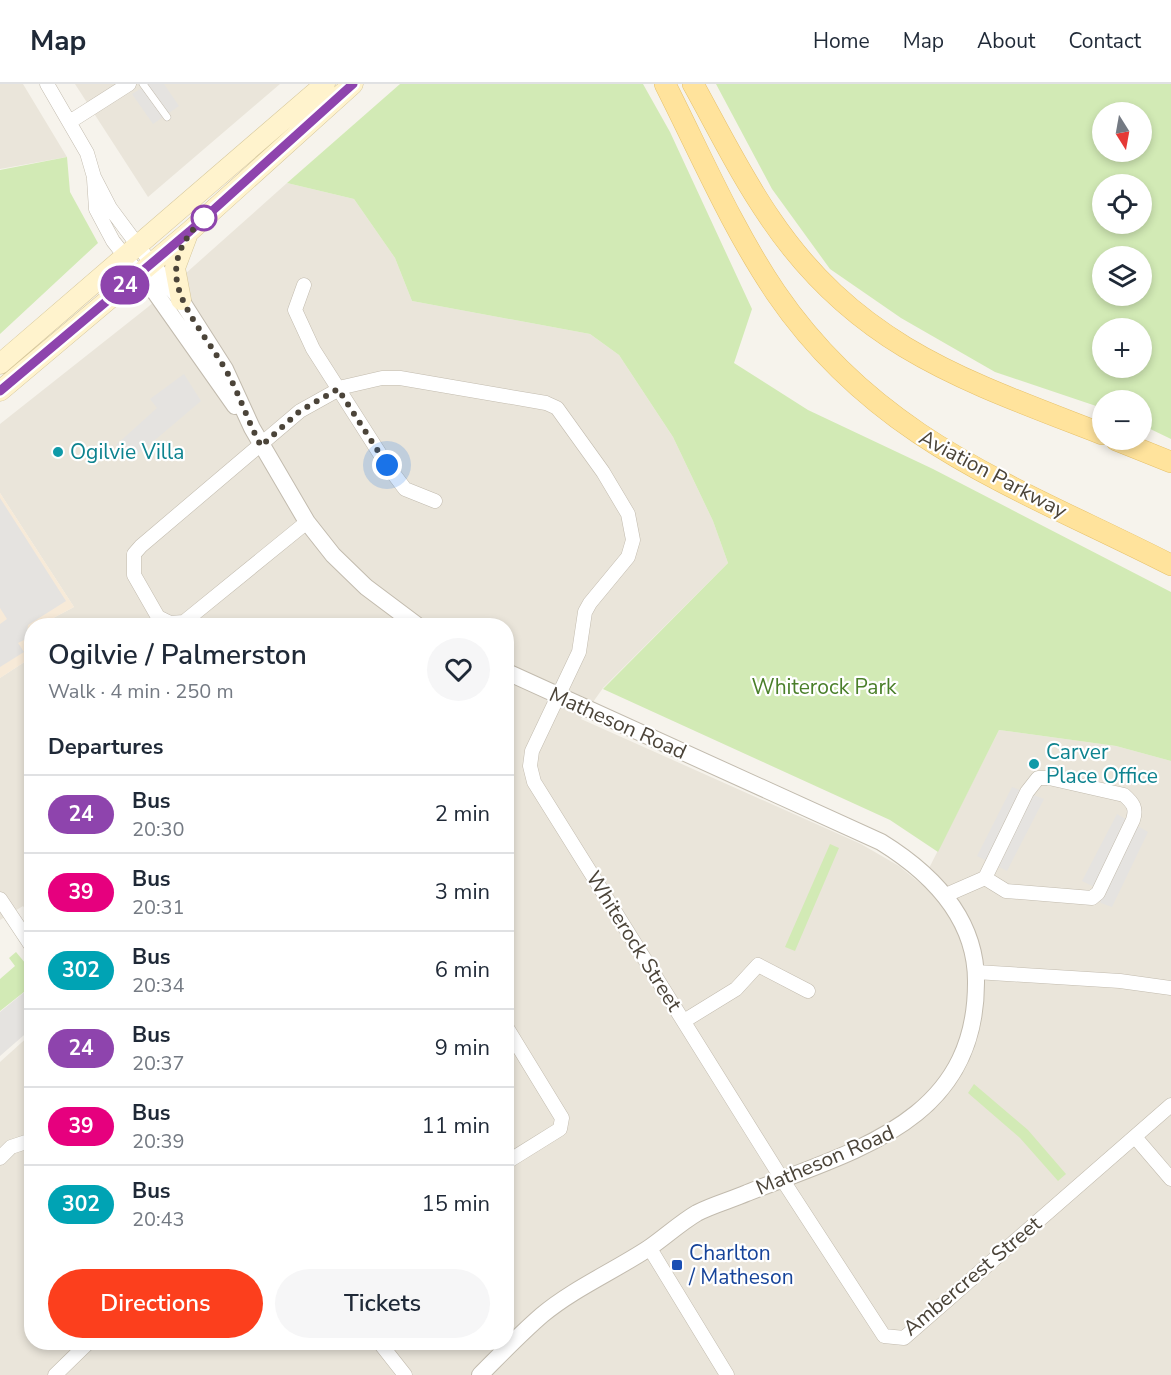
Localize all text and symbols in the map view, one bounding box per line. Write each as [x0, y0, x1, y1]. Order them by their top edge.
text: Map [30, 22, 86, 60]
text: Home [813, 27, 870, 55]
text: Map [903, 27, 944, 55]
text: About [977, 27, 1035, 55]
text: Contact [1068, 27, 1141, 55]
north arrow [1092, 102, 1152, 162]
map controls [1092, 102, 1152, 450]
button: locate [1092, 174, 1152, 234]
unlabelled marker [191, 205, 217, 231]
button: layers [1092, 246, 1152, 306]
line badge: 24 [98, 266, 152, 304]
text: 24 [112, 271, 138, 299]
button: + [1092, 318, 1152, 378]
button: − [1092, 390, 1152, 450]
street label: Aviation Parkway [914, 423, 1072, 525]
place label: Ogilvie Villa [70, 438, 184, 466]
marker: Ogilvie Villa [51, 445, 65, 459]
your location [372, 450, 402, 480]
text: Ogilvie / Palmerston [48, 636, 307, 674]
button: heart [427, 638, 490, 701]
park label: Whiterock Park [752, 673, 897, 701]
text: Walk · 4 min · 250 m [48, 678, 234, 705]
street label: Matheson Road [545, 680, 691, 766]
text: Departures [48, 732, 163, 762]
place label: Carver Place Office [1046, 738, 1158, 790]
marker: Carver Place Office [1027, 757, 1041, 771]
text: Bus [132, 786, 171, 816]
text: 2 min [435, 799, 490, 829]
text: 24 [68, 800, 94, 828]
text: 20:30 [132, 816, 185, 843]
text: Bus [132, 864, 171, 894]
street label: Whiterock Street [580, 866, 689, 1017]
text: 3 min [435, 877, 490, 907]
text: 39 [68, 878, 94, 906]
text: 20:31 [132, 894, 185, 921]
text: Bus [132, 942, 171, 972]
text: 6 min [435, 955, 490, 985]
text: 302 [62, 956, 100, 984]
text: 20:34 [132, 972, 185, 999]
text: Bus [132, 1020, 171, 1050]
text: 9 min [435, 1033, 490, 1063]
text: 24 [68, 1034, 94, 1062]
text: 20:37 [132, 1050, 185, 1077]
text: Bus [132, 1098, 171, 1128]
text: 11 min [422, 1111, 490, 1141]
text: 39 [68, 1112, 94, 1140]
street label: Matheson Road [752, 1118, 898, 1202]
text: 20:39 [132, 1128, 185, 1155]
text: Bus [132, 1176, 171, 1206]
text: 15 min [422, 1189, 490, 1219]
text: 302 [62, 1190, 100, 1218]
text: 20:43 [132, 1206, 185, 1233]
street label: Ambercrest Street [897, 1209, 1048, 1342]
place label: Charlton / Matheson [688, 1239, 794, 1291]
marker: Charlton / Matheson [670, 1258, 684, 1272]
button: Directions [48, 1269, 263, 1338]
button: Tickets [275, 1269, 490, 1338]

